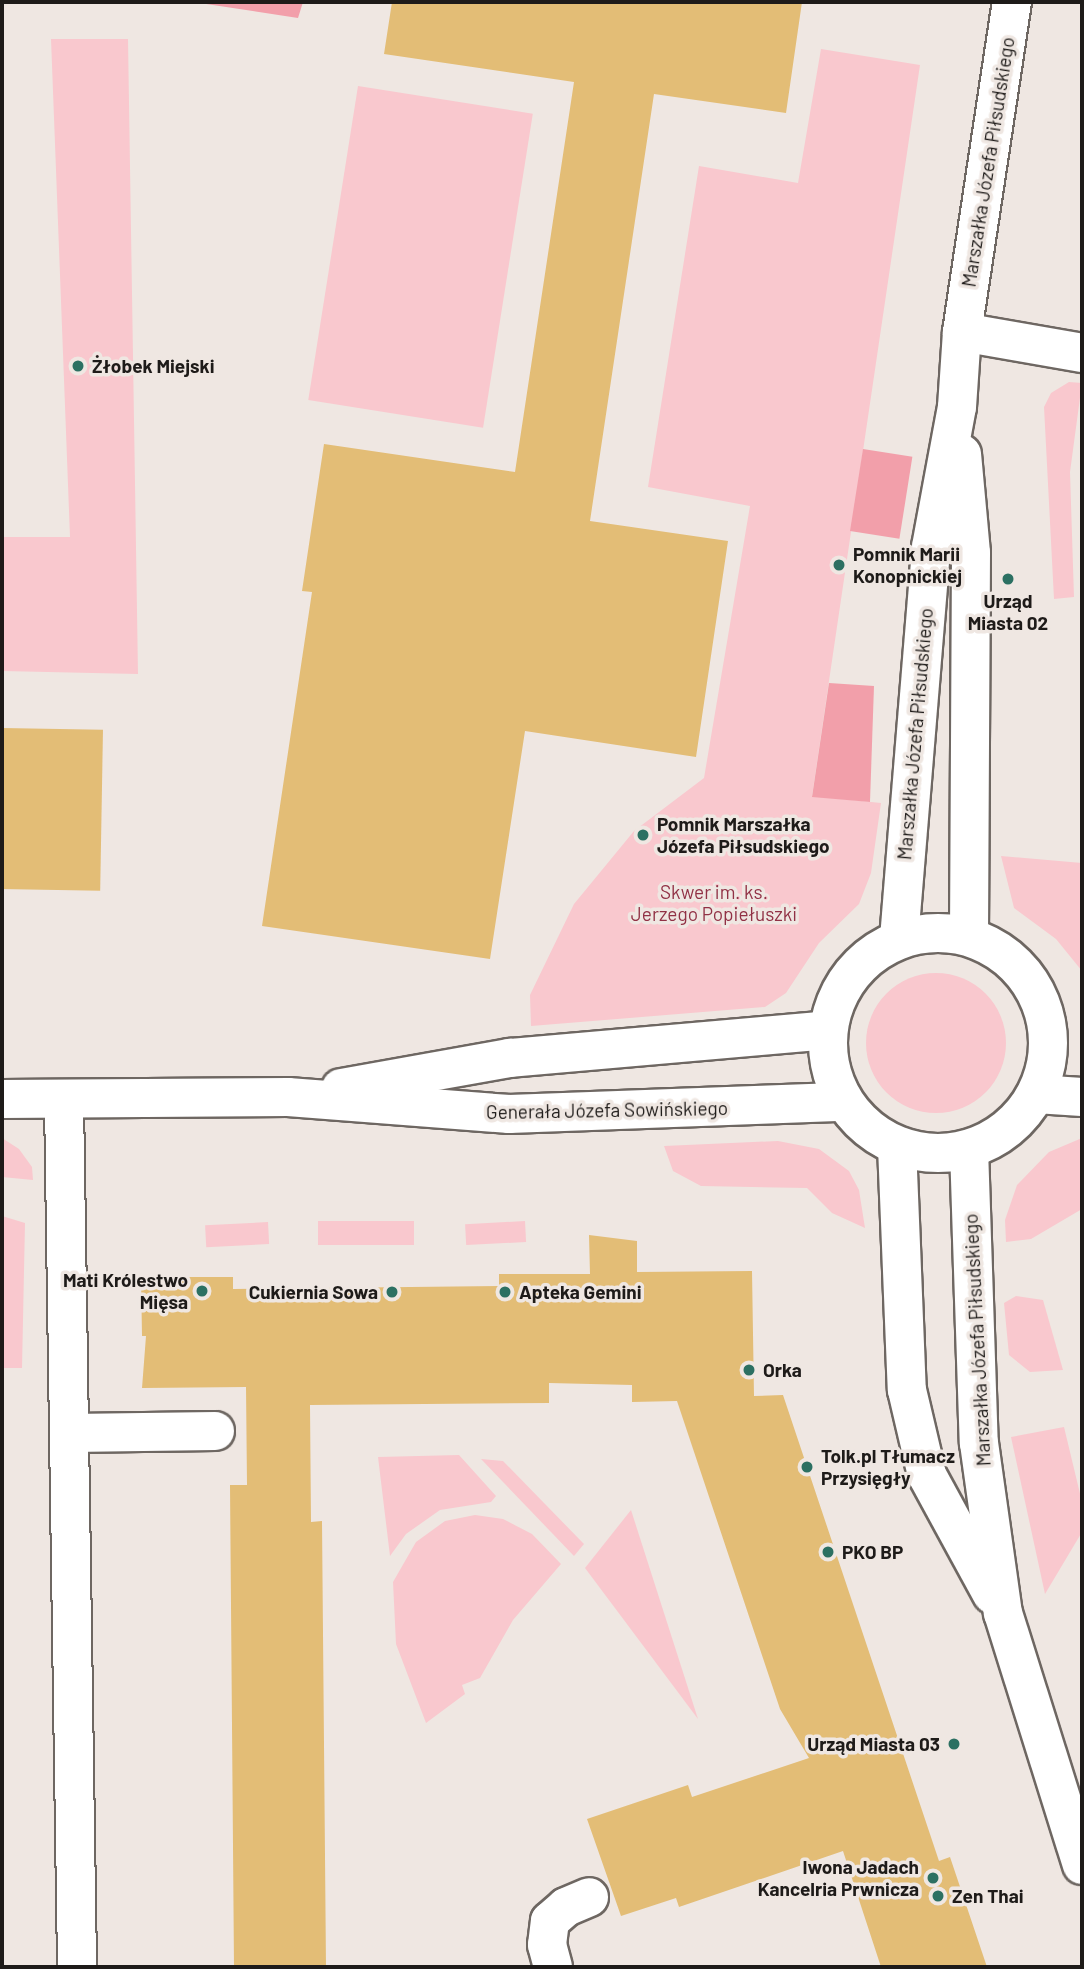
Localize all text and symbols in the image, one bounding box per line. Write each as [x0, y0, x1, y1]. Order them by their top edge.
street label: Marszałka Józefa Piłsudskiego [957, 35, 1019, 289]
place label: Żłobek Miejski [92, 355, 215, 377]
marker: Żłobek Miejski [70, 358, 86, 374]
place label: Pomnik Marii Konopnickiej [853, 543, 962, 587]
marker: Pomnik Marii Konopnickiej [831, 557, 847, 573]
marker: Urząd Miasta 02 [1000, 571, 1016, 587]
place label: Urząd Miasta 02 [968, 590, 1048, 634]
street label: Marszałka Józefa Piłsudskiego [893, 607, 937, 861]
place label: Pomnik Marszałka Józefa Piłsudskiego [657, 813, 830, 857]
marker: Pomnik Marszałka Józefa Piłsudskiego [635, 827, 651, 843]
park label: Skwer im. ks. Jerzego Popiełuszki [631, 881, 797, 925]
street label: Generała Józefa Sowińskiego [486, 1096, 728, 1124]
street label: Marszałka Józefa Piłsudskiego [959, 1213, 995, 1467]
place label: Mati Królestwo Mięsa [63, 1269, 188, 1313]
place label: Cukiernia Sowa [249, 1281, 378, 1303]
place label: Apteka Gemini [519, 1281, 641, 1303]
marker: Mati Królestwo Mięsa [194, 1283, 210, 1299]
marker: Cukiernia Sowa [384, 1284, 400, 1300]
marker: Apteka Gemini [497, 1284, 513, 1300]
place label: Orka [763, 1359, 802, 1381]
marker: Orka [741, 1362, 757, 1378]
place label: Tolk.pl Tłumacz Przysięgły [821, 1445, 955, 1489]
marker: Tolk.pl Tłumacz Przysięgły [799, 1459, 815, 1475]
place label: PKO BP [842, 1541, 903, 1563]
marker: PKO BP [820, 1544, 836, 1560]
place label: Urząd Miasta 03 [807, 1733, 940, 1755]
marker: Urząd Miasta 03 [946, 1736, 962, 1752]
place label: Iwona Jadach Kancelria Prwnicza [758, 1856, 919, 1900]
marker: Iwona Jadach Kancelria Prwnicza [925, 1870, 941, 1886]
place label: Zen Thai [952, 1885, 1024, 1907]
marker: Zen Thai [930, 1888, 946, 1904]

